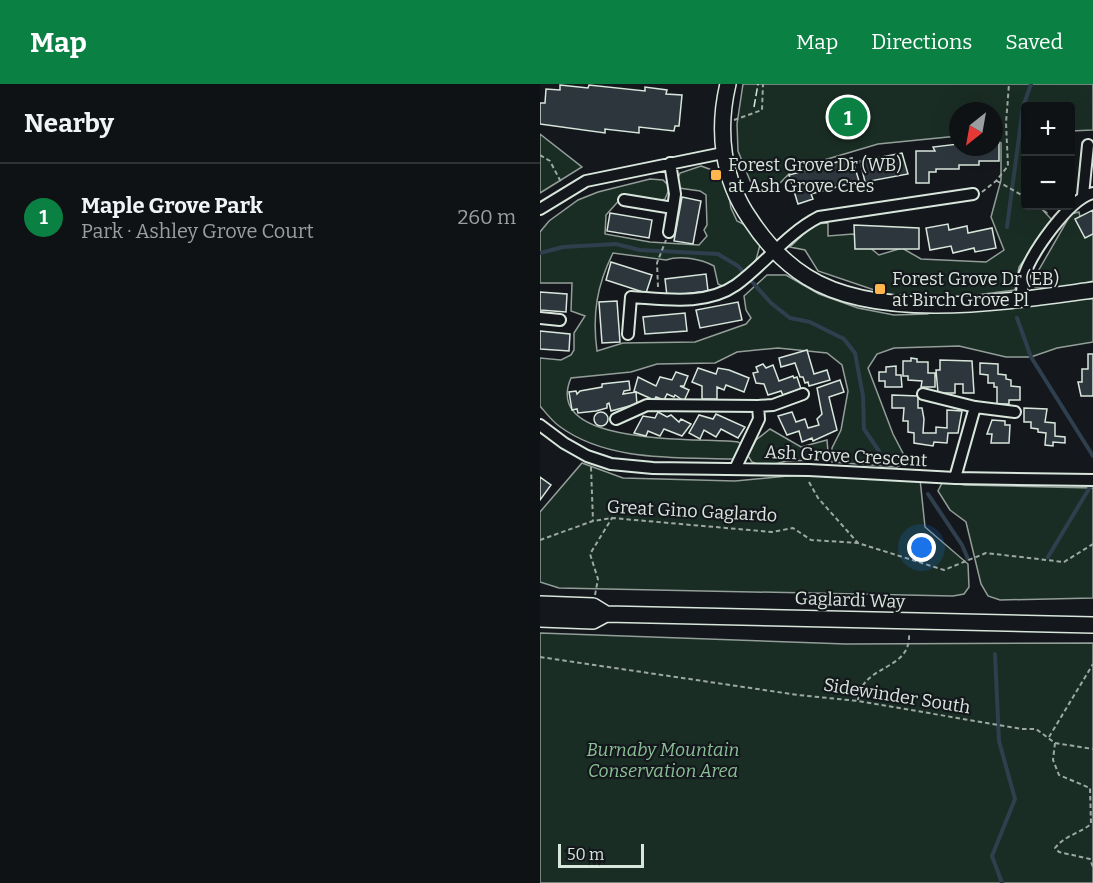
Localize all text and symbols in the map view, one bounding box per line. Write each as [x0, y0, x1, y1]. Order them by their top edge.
text: Map [30, 26, 87, 59]
text: Map [796, 29, 838, 55]
text: Directions [871, 29, 972, 55]
text: Saved [1005, 29, 1063, 55]
pin: 1 [828, 94, 868, 140]
north arrow [949, 102, 1003, 156]
map controls [1021, 102, 1075, 210]
button: + [1021, 102, 1075, 156]
text: Nearby [24, 108, 114, 139]
place label: Forest Grove Dr (WB) at Ash Grove Cres [728, 154, 902, 197]
button: − [1021, 156, 1075, 210]
marker: Forest Grove Dr (WB) at Ash Grove Cres [709, 168, 723, 182]
text: Maple Grove Park [81, 192, 263, 219]
text: 1 [39, 205, 48, 229]
text: 260 m [457, 205, 516, 229]
text: Park · Ashley Grove Court [81, 219, 314, 243]
place label: Forest Grove Dr (EB) at Birch Grove Pl [892, 268, 1059, 311]
marker: Forest Grove Dr (EB) at Birch Grove Pl [873, 282, 887, 296]
street label: Ash Grove Crescent [764, 441, 928, 471]
street label: Great Gino Gaglardo [606, 496, 778, 526]
your location [907, 533, 936, 562]
street label: Gaglardi Way [794, 587, 906, 613]
street label: Sidewinder South [822, 674, 972, 718]
park label: Burnaby Mountain Conservation Area [587, 739, 739, 782]
scale bar [558, 841, 644, 868]
text: 50 m [567, 845, 604, 864]

